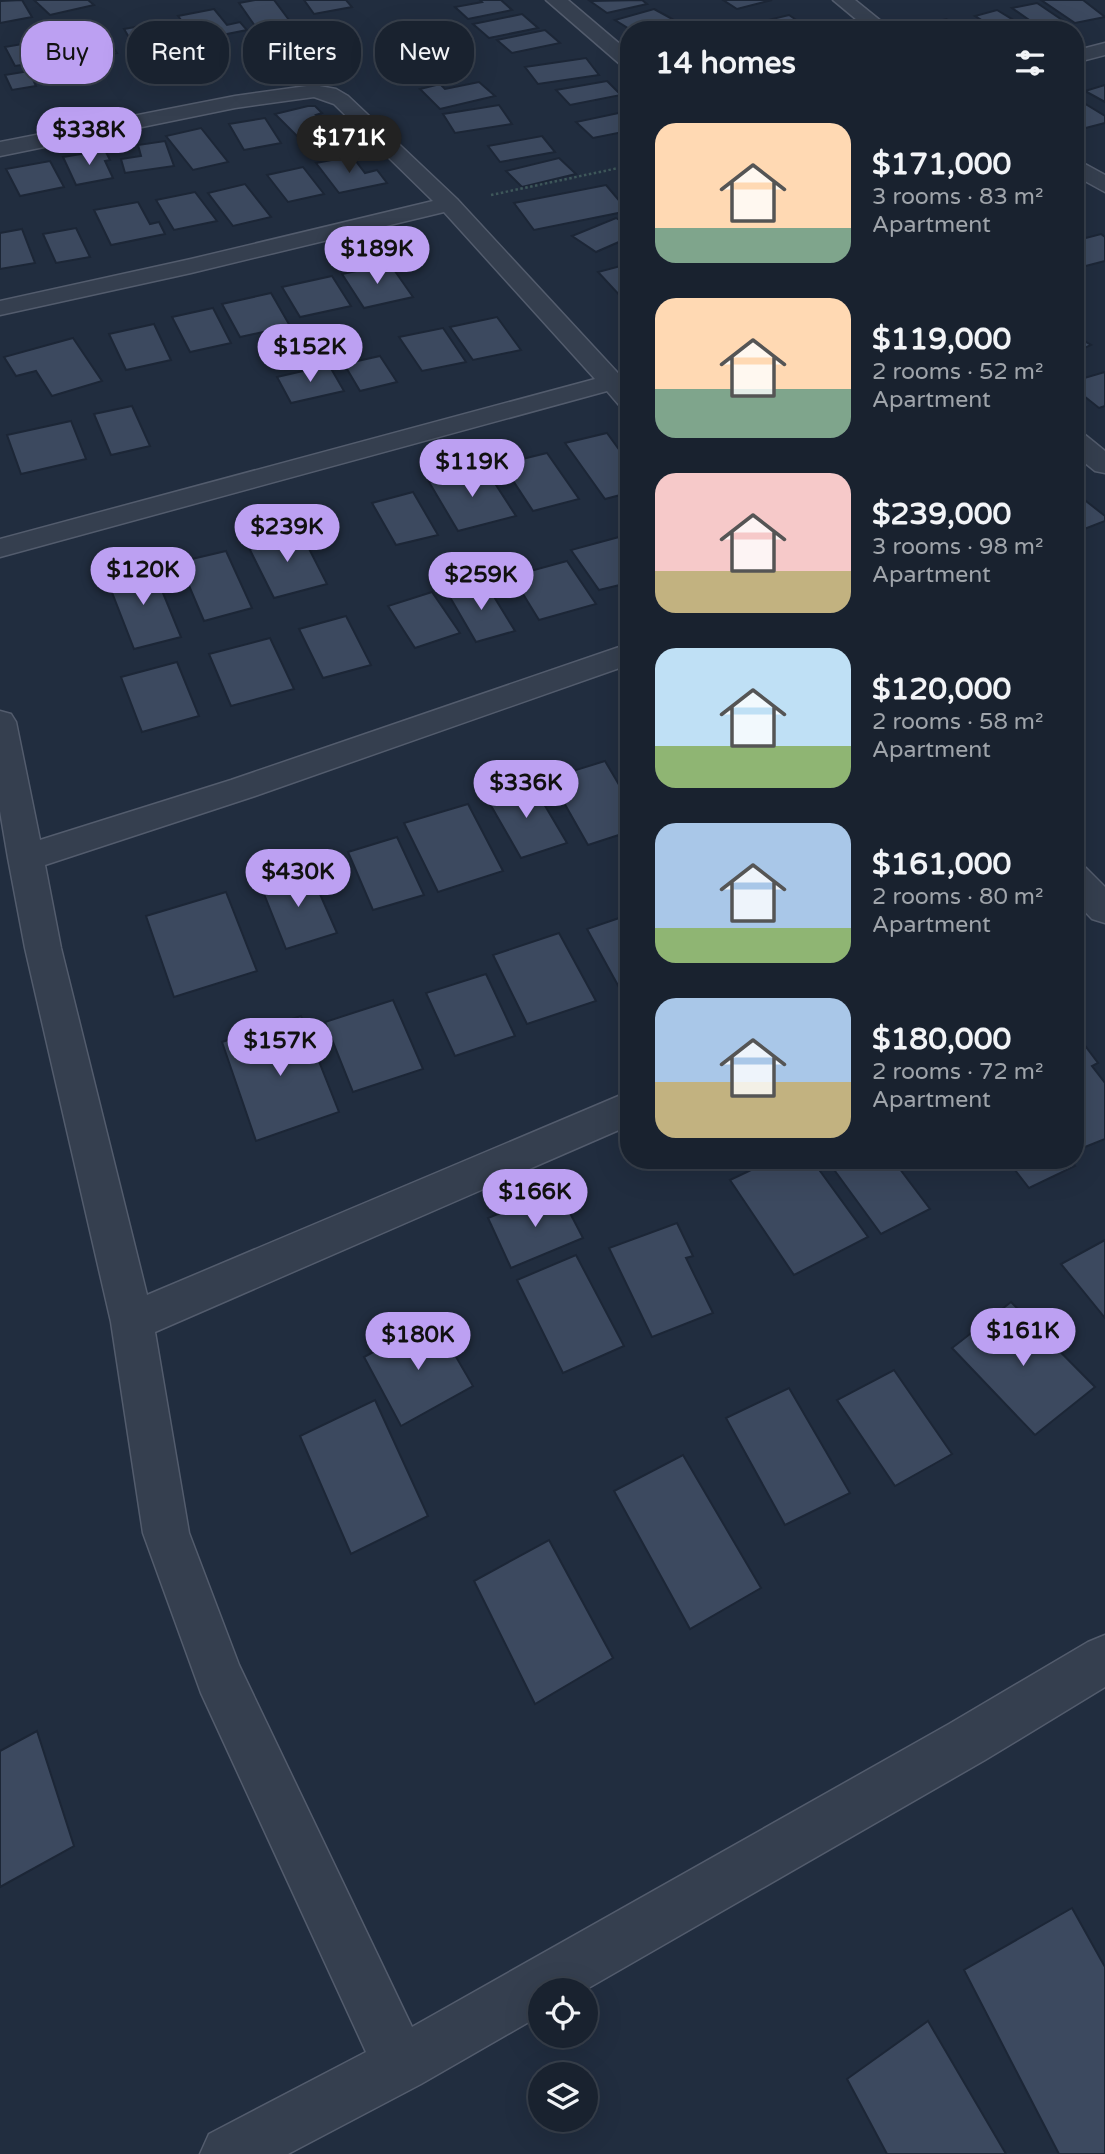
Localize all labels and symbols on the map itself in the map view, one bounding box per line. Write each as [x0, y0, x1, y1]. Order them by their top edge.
pin: $338K [40, 108, 138, 167]
pin: $171K [300, 116, 398, 175]
pin: $189K [328, 226, 426, 286]
pin: $152K [261, 324, 359, 384]
pin: $119K [423, 440, 521, 499]
pin: $239K [238, 504, 336, 564]
pin: $120K [94, 548, 192, 607]
pin: $259K [432, 552, 530, 612]
pin: $336K [477, 760, 575, 820]
pin: $430K [249, 850, 347, 909]
pin: $157K [231, 1018, 329, 1078]
pin: $166K [486, 1170, 584, 1229]
pin: $161K [974, 1308, 1072, 1368]
pin: $180K [369, 1312, 467, 1372]

